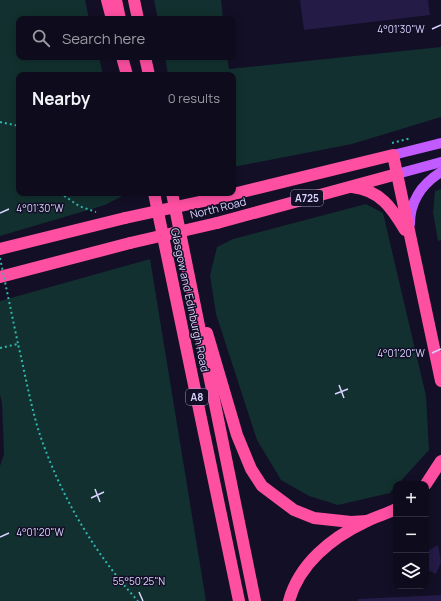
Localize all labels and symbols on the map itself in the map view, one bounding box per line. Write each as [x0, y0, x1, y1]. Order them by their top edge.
text: 4°01'30"W [377, 22, 425, 36]
road number: A725 [291, 190, 323, 206]
street label: North Road [188, 193, 247, 222]
text: 4°01'30"W [16, 201, 64, 215]
street label: Glasgow and Edinburgh Road [168, 226, 213, 373]
text: 4°01'20"W [377, 346, 425, 360]
road number: A8 [186, 389, 208, 405]
text: 4°01'20"W [16, 525, 64, 539]
text: 55°50'25"N [113, 574, 165, 588]

